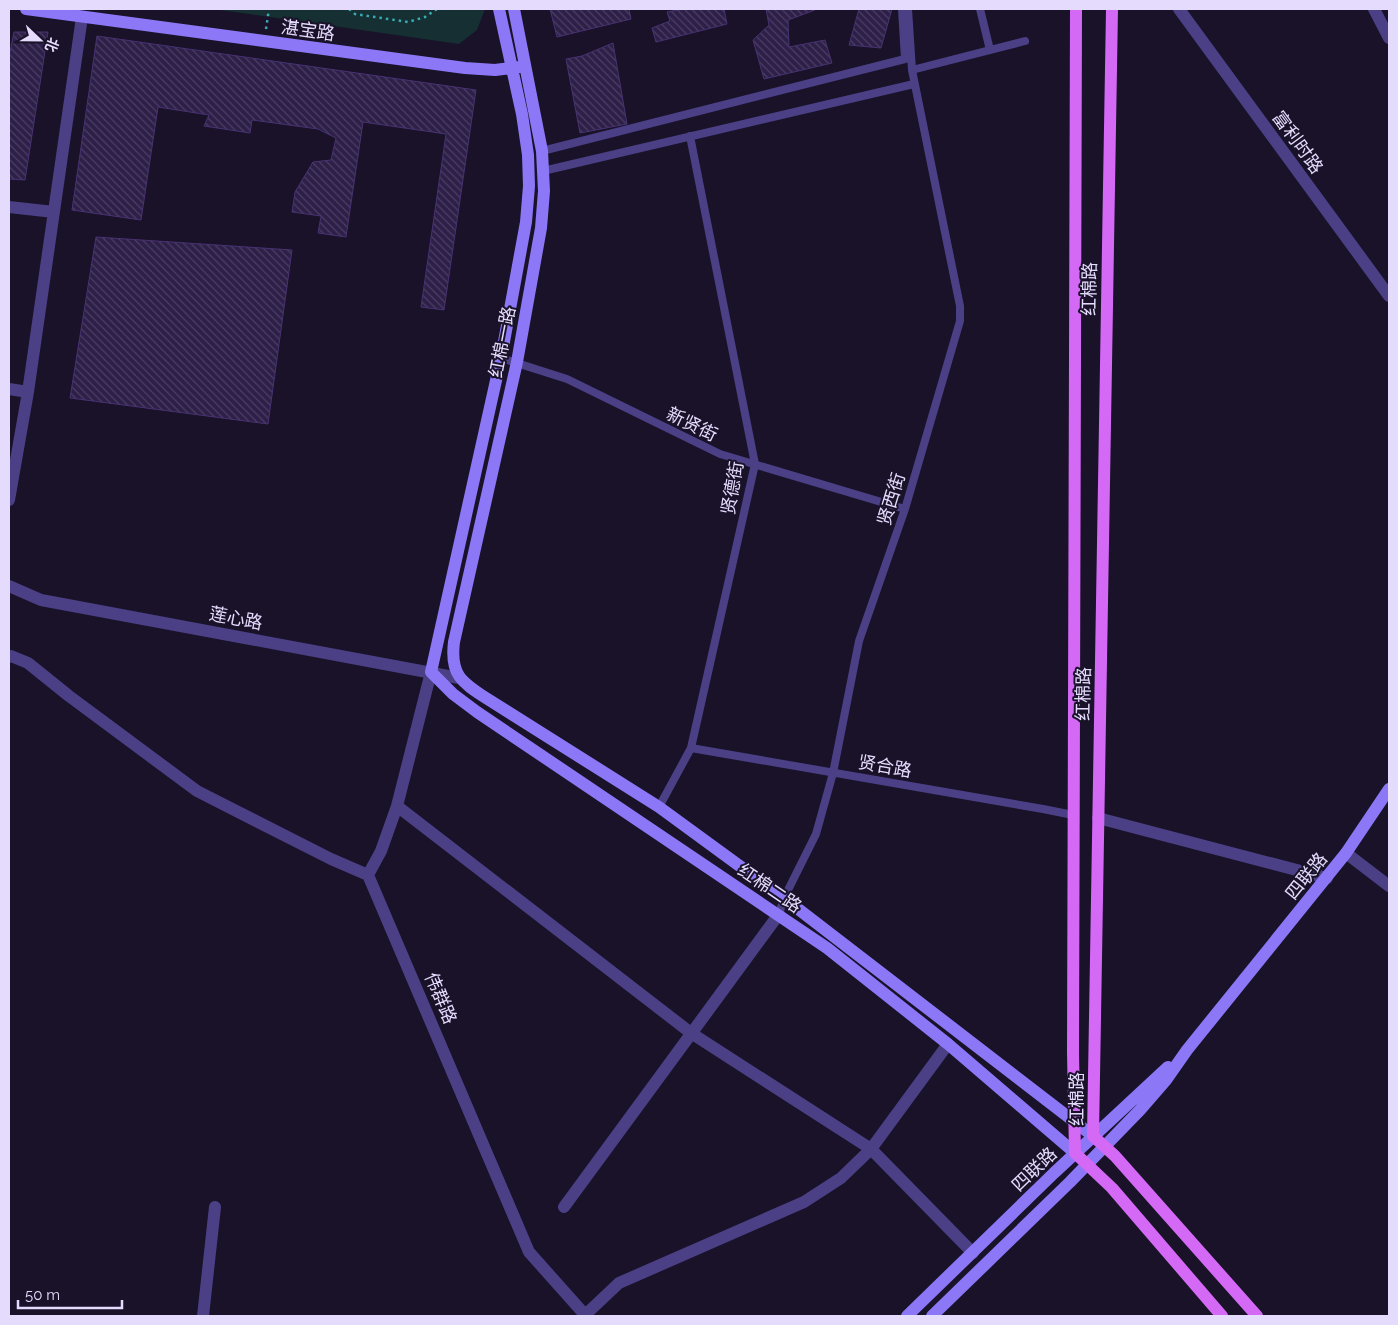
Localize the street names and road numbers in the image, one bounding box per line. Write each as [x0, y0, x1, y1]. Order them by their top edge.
street label: 湛宝路 [280, 16, 336, 44]
street label: 富利时路 [1268, 107, 1328, 177]
street label: 红棉路 [1078, 262, 1100, 316]
street label: 红棉一路 [485, 305, 519, 379]
street label: 新贤街 [663, 403, 721, 445]
street label: 贤德街 [717, 460, 747, 516]
street label: 贤西街 [873, 470, 909, 528]
street label: 莲心路 [207, 603, 265, 633]
street label: 红棉路 [1072, 667, 1094, 721]
street label: 贤合路 [857, 751, 913, 781]
street label: 四联路 [1281, 848, 1331, 904]
street label: 红棉二路 [734, 859, 806, 917]
street label: 伟群路 [421, 969, 461, 1027]
street label: 红棉路 [1066, 1072, 1087, 1126]
street label: 四联路 [1007, 1143, 1061, 1195]

